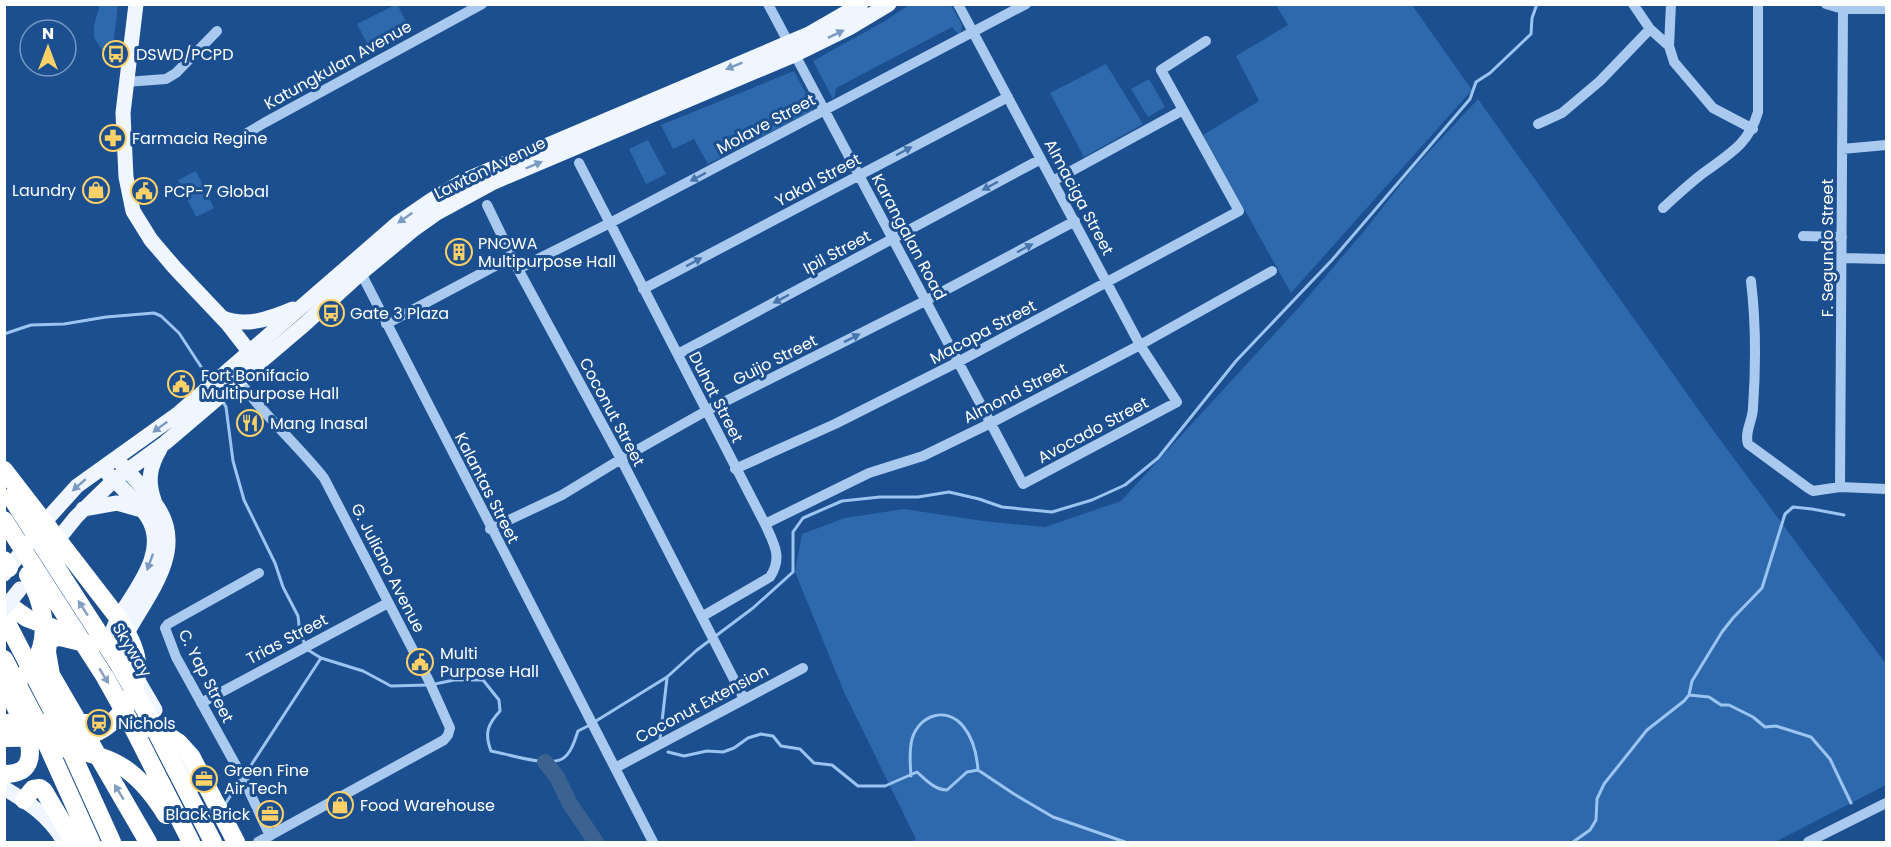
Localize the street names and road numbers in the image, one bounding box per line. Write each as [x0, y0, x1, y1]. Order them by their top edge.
street label: Katungkulan Avenue [260, 15, 416, 115]
street label: Molave Street [713, 88, 820, 160]
street label: Lawton Avenue [430, 131, 550, 205]
street label: Almaciga Street [1039, 135, 1119, 259]
street label: Yakal Street [771, 148, 865, 212]
street label: Karangalan Road [866, 170, 952, 304]
street label: F. Segundo Street [1816, 179, 1839, 317]
street label: Ipil Street [799, 224, 875, 279]
street label: Macopa Street [926, 294, 1040, 370]
street label: Guijo Street [729, 329, 821, 391]
street label: Duhat Street [683, 347, 749, 447]
street label: Coconut Street [574, 354, 650, 471]
street label: Almond Street [959, 357, 1071, 429]
street label: Avocado Street [1033, 391, 1153, 469]
street label: Kalantas Street [449, 429, 525, 548]
street label: G. Juliano Avenue [345, 499, 431, 637]
street label: Trias Street [242, 608, 332, 670]
street label: Skyway [107, 619, 157, 681]
street label: C. Yap Street [173, 625, 239, 727]
street label: Coconut Extension [631, 659, 773, 749]

